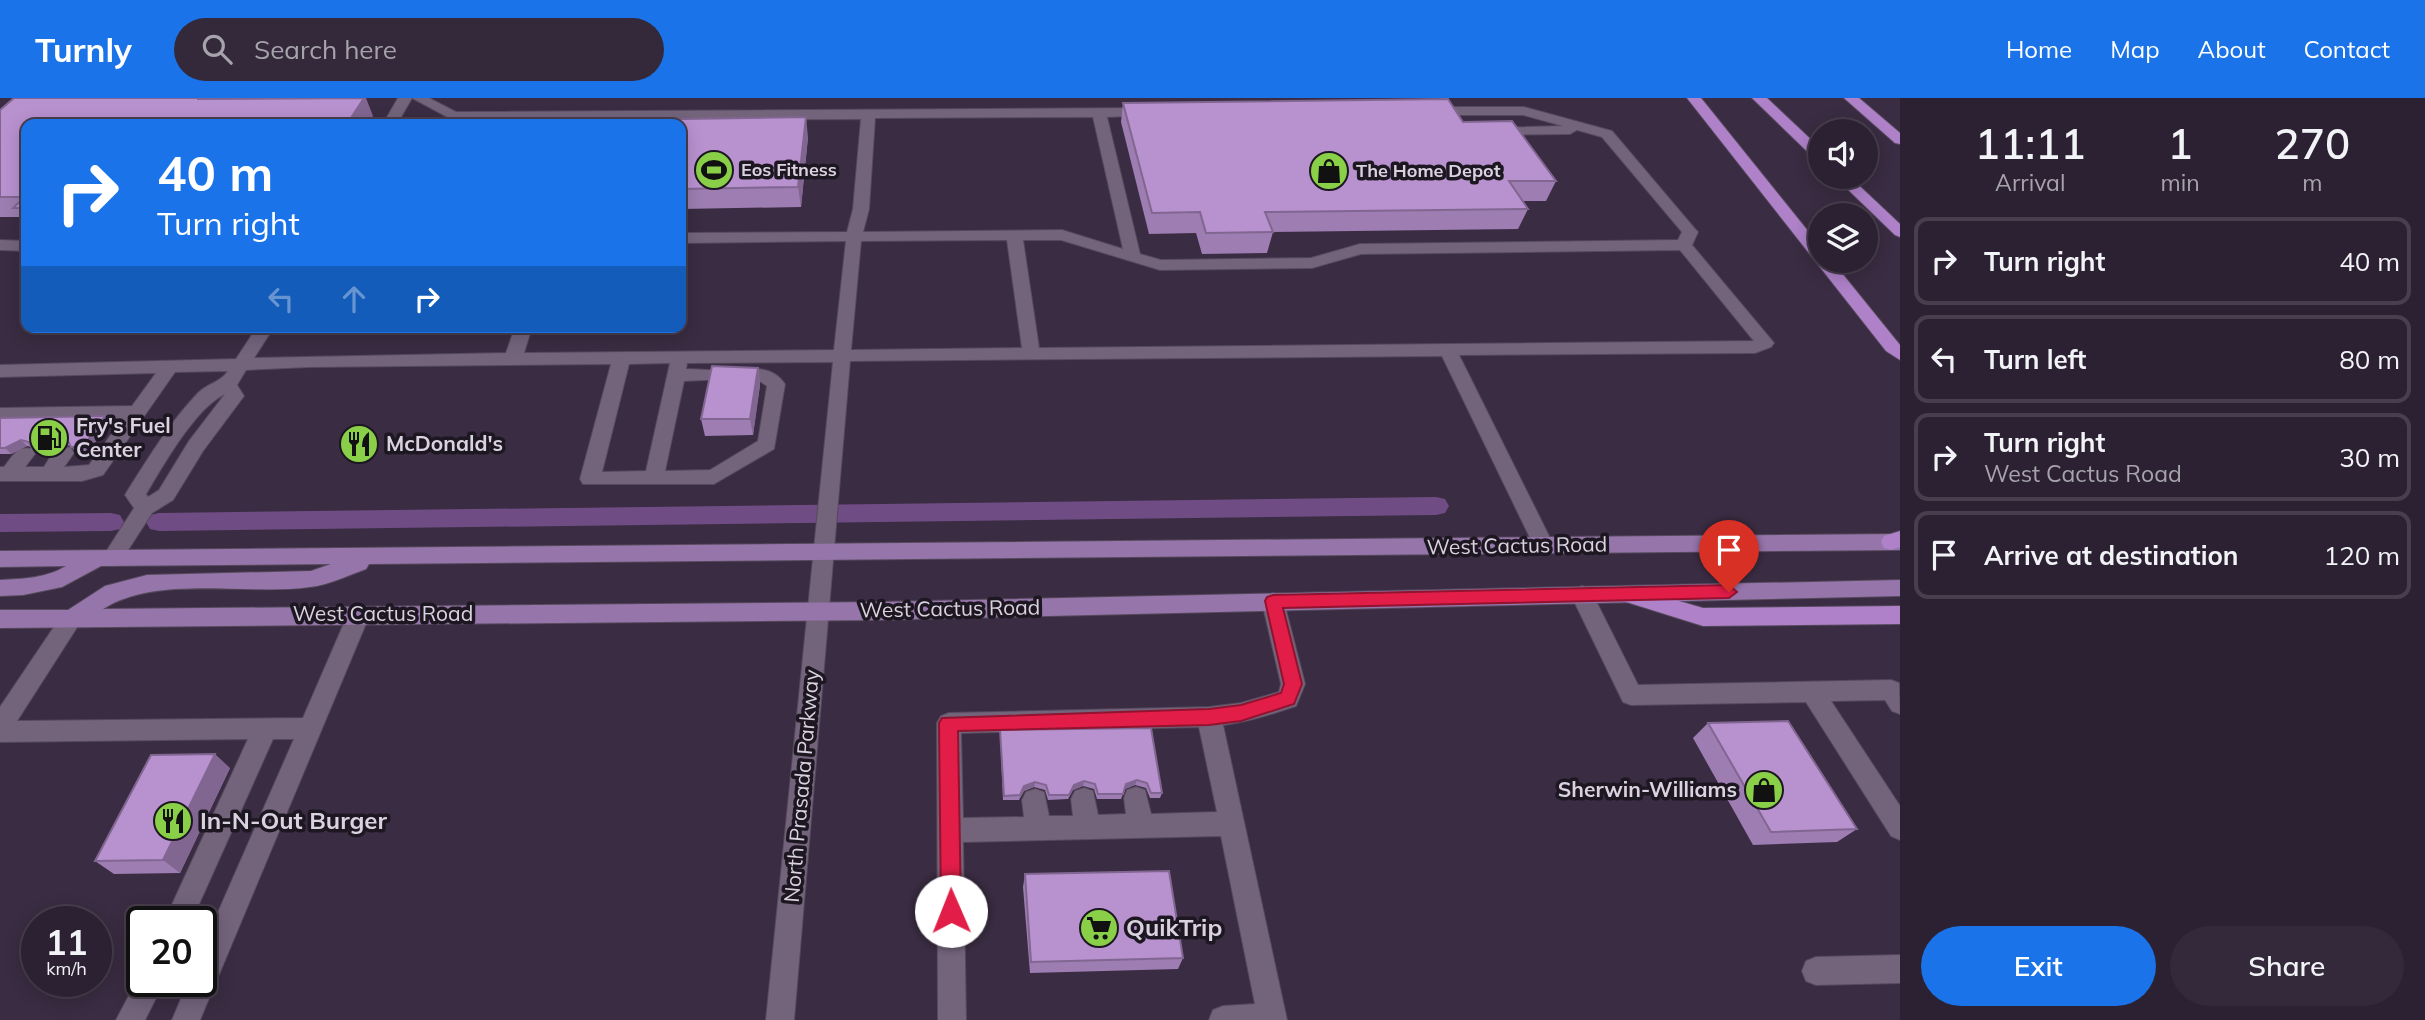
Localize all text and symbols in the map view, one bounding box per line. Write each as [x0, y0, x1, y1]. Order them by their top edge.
search box [174, 18, 664, 81]
text: Turnly [35, 29, 132, 70]
icon: search [198, 30, 236, 68]
text: Search here [254, 33, 397, 66]
text: Home [2006, 34, 2072, 64]
text: Map [2110, 34, 2160, 64]
text: About [2198, 34, 2266, 64]
text: Contact [2304, 34, 2390, 64]
text: 11:11 [1975, 117, 2086, 170]
text: 1 [2167, 117, 2193, 170]
text: 270 [2275, 117, 2350, 170]
map controls [1808, 119, 1878, 273]
button: sound [1808, 119, 1878, 189]
text: 40 m [157, 142, 273, 203]
icon: right [42, 147, 133, 238]
sports icon: Eos Fitness [693, 149, 735, 191]
shop icon: The Home Depot [1308, 150, 1350, 192]
place label: Eos Fitness [741, 158, 837, 181]
place label: The Home Depot [1356, 159, 1501, 182]
text: Arrival [1995, 168, 2065, 197]
text: min [2160, 168, 2200, 197]
text: m [2302, 168, 2322, 197]
text: Turn right [157, 203, 300, 243]
button: layers [1808, 203, 1878, 273]
icon: right [1925, 242, 1963, 280]
text: Turn right [1984, 245, 2105, 278]
text: 40 m [2339, 245, 2400, 278]
icon: left [262, 280, 300, 318]
icon: ahead [335, 280, 373, 318]
icon: right [408, 280, 446, 318]
icon: left [1925, 340, 1963, 378]
text: Turn left [1984, 343, 2086, 376]
text: 80 m [2339, 343, 2400, 376]
place label: Fry's Fuel Center [76, 412, 171, 462]
fuel station icon: Fry's Fuel Center [28, 417, 70, 459]
restaurant icon: McDonald's [338, 423, 380, 465]
text: Turn right [1984, 426, 2105, 459]
place label: McDonald's [386, 430, 503, 456]
icon: right [1925, 438, 1963, 476]
text: 30 m [2339, 441, 2400, 474]
text: West Cactus Road [1984, 459, 2182, 488]
pin [1699, 520, 1759, 592]
street label: West Cactus Road [1426, 530, 1607, 560]
icon: arrive [1710, 531, 1748, 569]
icon: arrive [1925, 536, 1963, 574]
text: Arrive at destination [1984, 539, 2239, 572]
text: 120 m [2324, 539, 2400, 572]
street label: West Cactus Road [859, 593, 1040, 623]
street label: West Cactus Road [293, 600, 473, 626]
street label: North Prasada Parkway [778, 668, 824, 904]
shop icon: Sherwin-Williams [1743, 769, 1785, 811]
place label: Sherwin-Williams [1558, 776, 1737, 802]
restaurant icon: In-N-Out Burger [152, 800, 194, 842]
place label: In-N-Out Burger [200, 805, 387, 835]
position arrow [914, 874, 988, 948]
speed limit sign: 20 [126, 906, 217, 997]
supermarket icon: QuikTrip [1078, 907, 1120, 949]
place label: QuikTrip [1126, 912, 1222, 942]
text: 11 [45, 920, 88, 964]
button: Exit [1921, 926, 2156, 1006]
button: Share [2170, 926, 2404, 1006]
text: km/h [46, 957, 87, 980]

